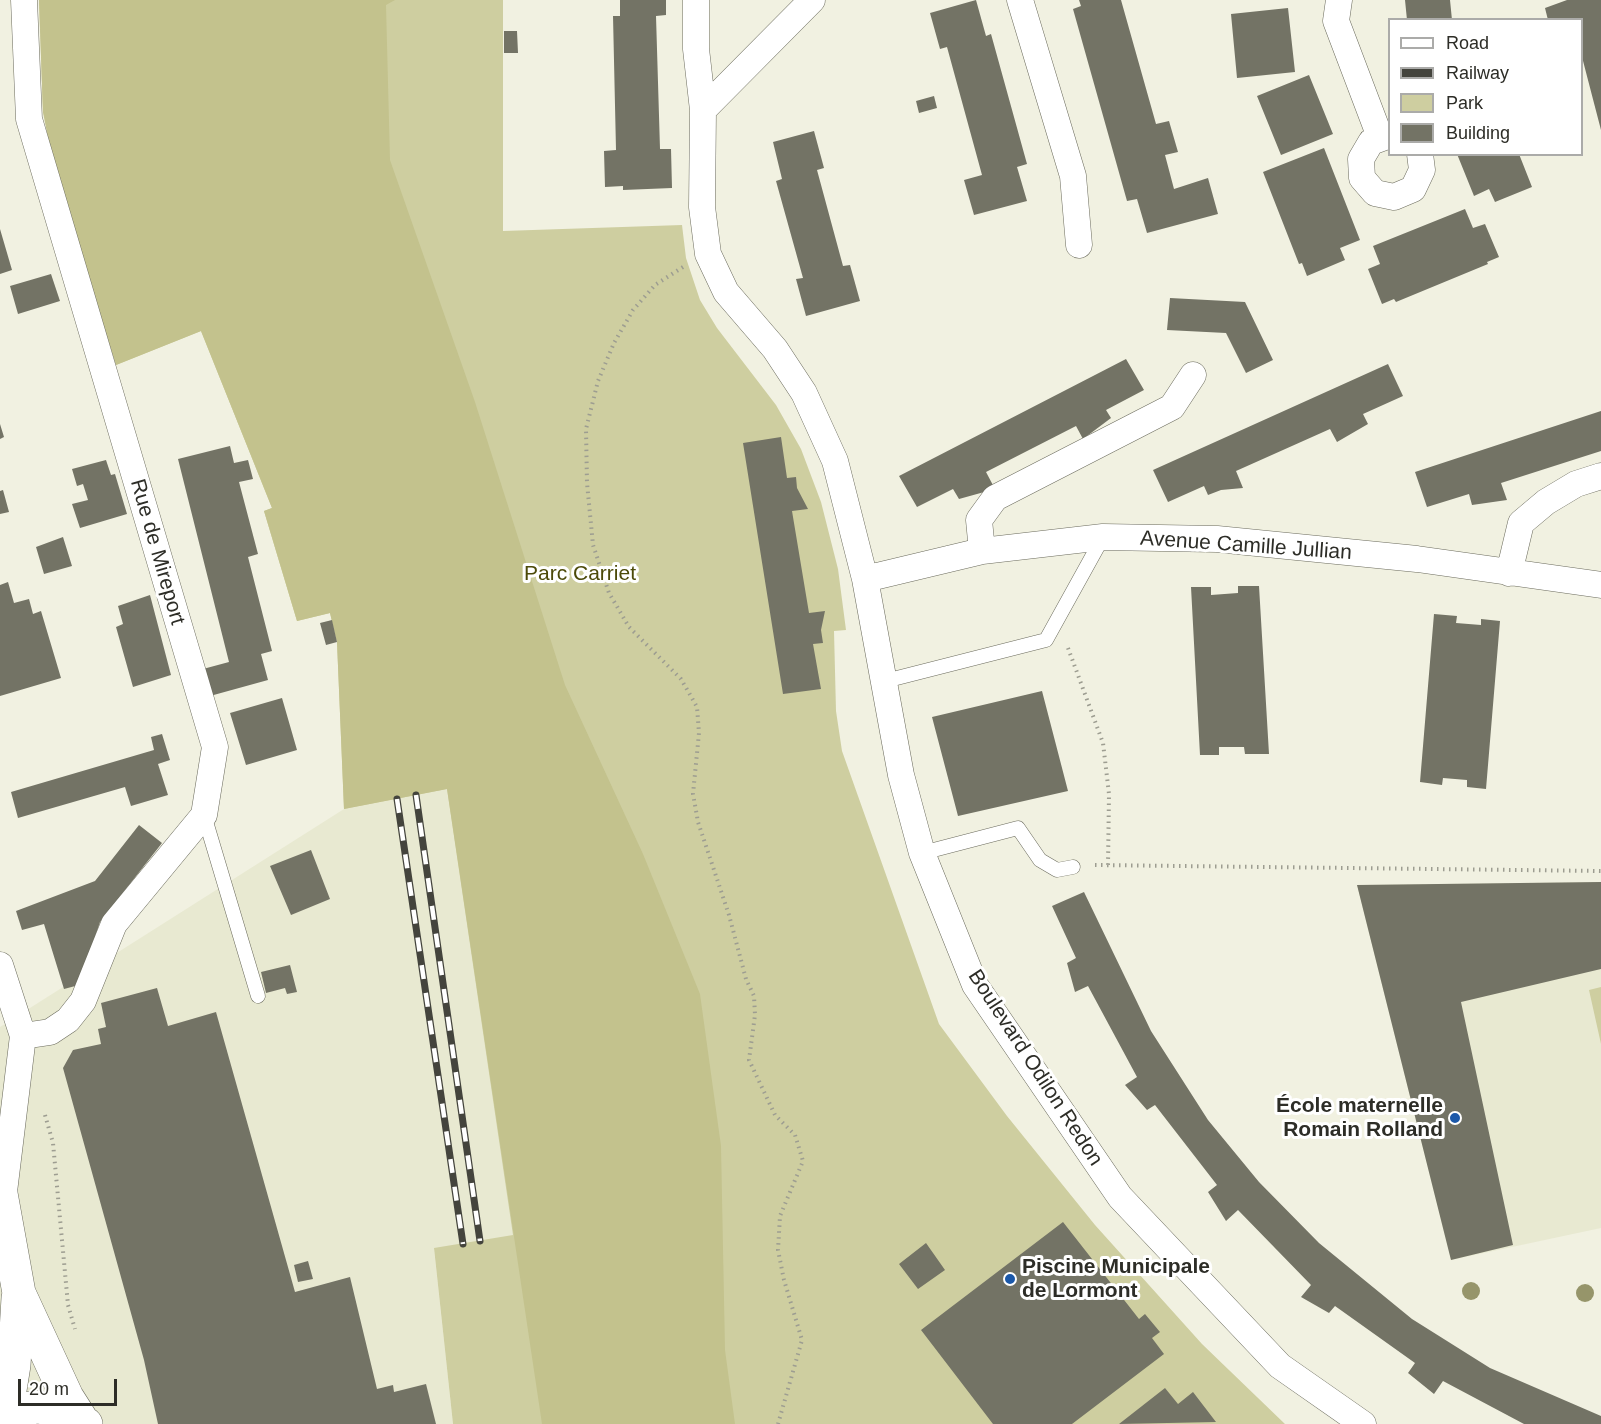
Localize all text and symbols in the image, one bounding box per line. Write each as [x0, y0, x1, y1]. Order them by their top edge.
legend [1388, 18, 1583, 156]
text: Road [1446, 33, 1489, 53]
text: Railway [1446, 63, 1509, 83]
text: Park [1446, 93, 1483, 113]
text: Building [1446, 123, 1510, 143]
street label: Rue de Mireport [124, 476, 190, 628]
street label: Avenue Camille Jullian [1139, 526, 1353, 566]
park label: Parc Carriet [524, 561, 636, 587]
street label: Boulevard Odilon Redon [962, 965, 1108, 1171]
place label: École maternelle Romain Rolland [1276, 1093, 1443, 1143]
marker: École maternelle Romain Rolland [1448, 1111, 1462, 1125]
place label: Piscine Municipale de Lormont [1022, 1254, 1210, 1304]
marker: Piscine Municipale de Lormont [1003, 1272, 1017, 1286]
scale bar [21, 1367, 120, 1405]
text: 20 m [29, 1379, 69, 1399]

